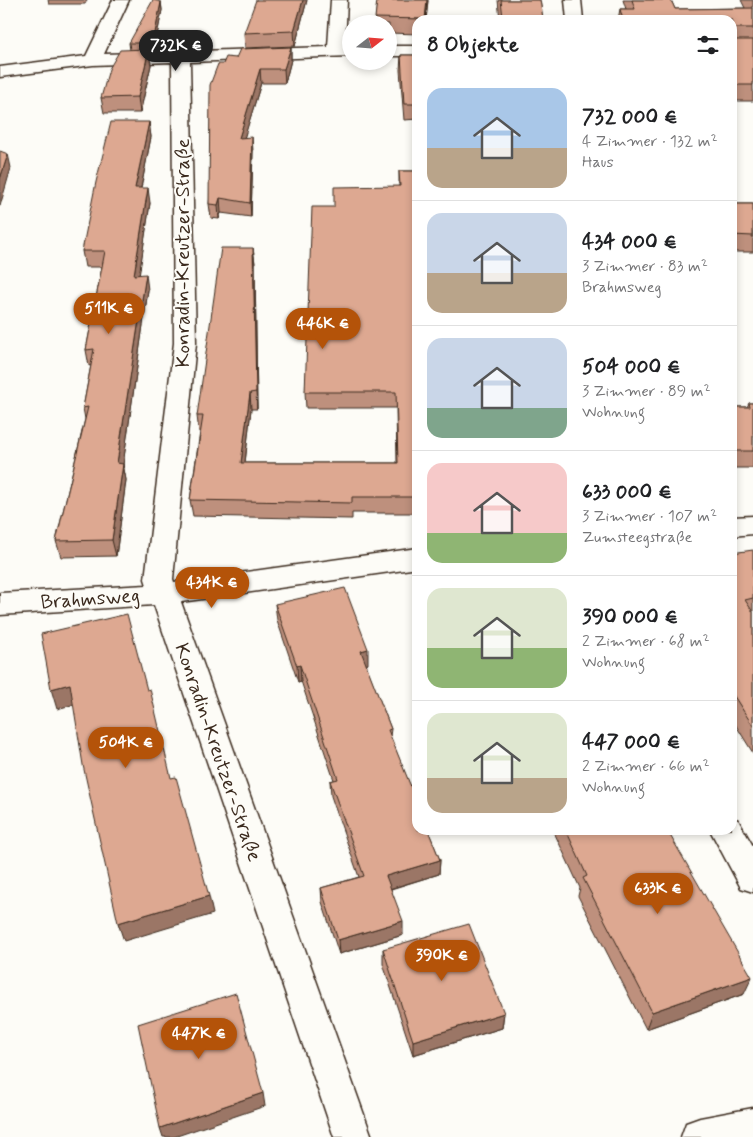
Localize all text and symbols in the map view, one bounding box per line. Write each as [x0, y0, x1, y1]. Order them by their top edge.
north arrow [342, 15, 398, 70]
map controls [342, 15, 397, 70]
pin: 732K € [135, 30, 217, 72]
text: 8 Objekte [427, 31, 519, 59]
icon: filters [694, 31, 722, 59]
text: 732K € [150, 35, 202, 56]
text: 732 000 € [582, 103, 678, 131]
icon: home [467, 108, 527, 168]
text: 4 Zimmer · 132 m² [582, 131, 717, 152]
street label: Konradin-Kreutzer-Straße [170, 138, 197, 368]
text: Haus [582, 152, 614, 173]
text: 434 000 € [582, 228, 677, 256]
icon: home [467, 233, 527, 293]
text: 3 Zimmer · 83 m² [582, 256, 708, 277]
text: Brahmsweg [582, 277, 662, 298]
pin: 511K € [68, 292, 150, 335]
text: 511K € [85, 298, 133, 319]
pin: 446K € [282, 308, 364, 350]
text: 446K € [297, 313, 349, 334]
text: 504 000 € [582, 353, 681, 381]
icon: home [467, 358, 527, 418]
text: 3 Zimmer · 89 m² [582, 381, 711, 402]
text: Wohnung [582, 402, 645, 423]
text: 633 000 € [582, 478, 672, 506]
icon: home [467, 483, 527, 543]
text: 3 Zimmer · 107 m² [582, 506, 717, 527]
text: Zumsteegstraße [582, 527, 692, 548]
pin: 434K € [171, 566, 253, 609]
text: 434K € [186, 572, 238, 593]
street label: Brahmsweg [40, 583, 141, 616]
text: 390 000 € [582, 603, 678, 631]
icon: home [467, 608, 527, 668]
text: 2 Zimmer · 68 m² [582, 631, 710, 652]
street label: Konradin-Kreutzer-Straße [168, 640, 268, 865]
text: Wohnung [582, 652, 645, 673]
pin: 504K € [85, 726, 167, 769]
text: 447 000 € [582, 728, 680, 756]
text: 504K € [99, 732, 153, 753]
icon: home [467, 733, 527, 793]
text: 2 Zimmer · 66 m² [582, 756, 710, 777]
text: Wohnung [582, 777, 645, 798]
pin: 633K € [617, 872, 699, 915]
text: 633K € [634, 878, 682, 899]
pin: 390K € [401, 940, 483, 982]
text: 390K € [416, 945, 468, 966]
pin: 447K € [158, 1018, 240, 1060]
text: 447K € [172, 1023, 226, 1044]

